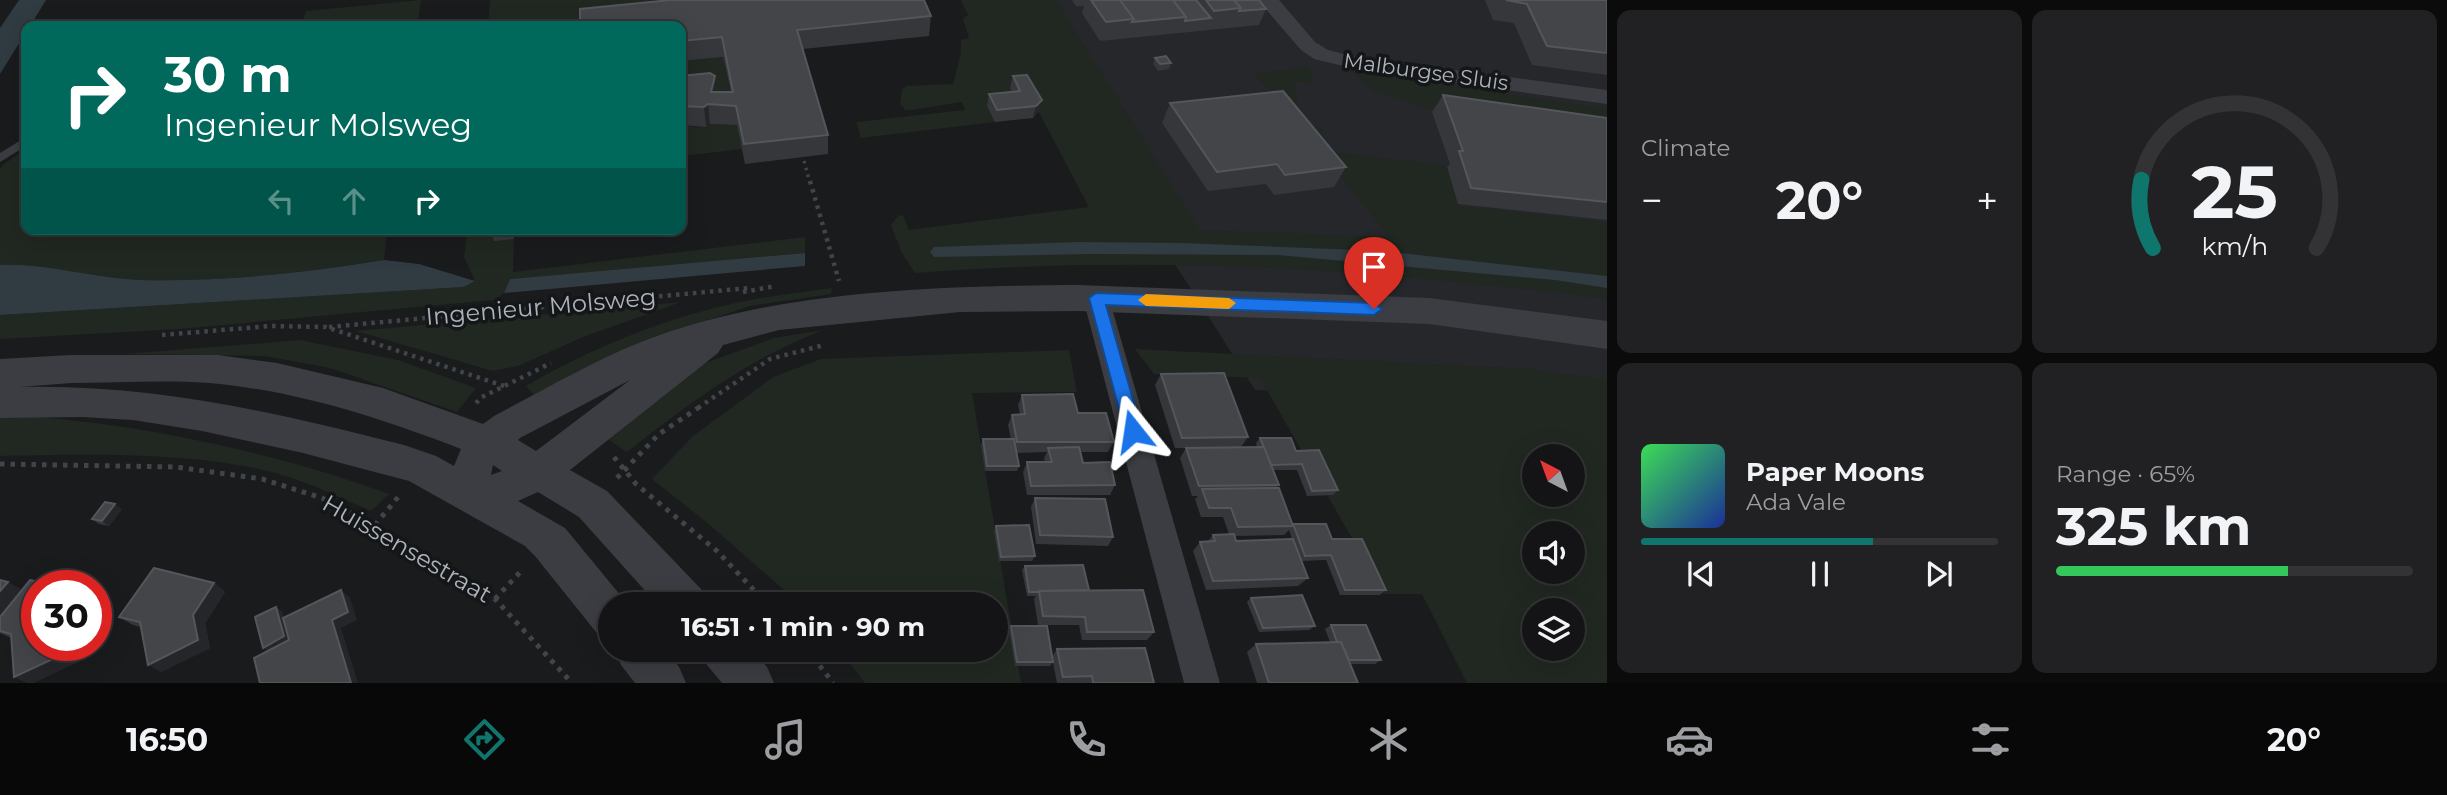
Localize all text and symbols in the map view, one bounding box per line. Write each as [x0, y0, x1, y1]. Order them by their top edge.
text: 30 m [164, 45, 292, 104]
street label: Malburgse Sluis [1342, 48, 1510, 95]
icon: right [49, 49, 140, 140]
text: Ingenieur Molsweg [164, 105, 472, 144]
text: Climate [1641, 134, 1730, 162]
text: 25 [2191, 148, 2278, 236]
text: 20° [1776, 169, 1863, 232]
text: − [1641, 177, 1663, 224]
text: + [1976, 177, 1998, 224]
icon: left [262, 182, 300, 220]
icon: ahead [335, 182, 373, 220]
icon: right [408, 182, 446, 220]
text: km/h [2201, 230, 2268, 260]
pin [1344, 237, 1404, 309]
icon: arrive [1355, 248, 1393, 286]
street label: Ingenieur Molsweg [425, 282, 657, 331]
position arrow [1096, 394, 1170, 468]
north arrow [1522, 444, 1586, 508]
map controls [1522, 444, 1585, 661]
text: Paper Moons [1746, 456, 1924, 488]
text: Range · 65% [2056, 460, 2195, 488]
street label: Huissensestraat [317, 488, 497, 609]
text: Ada Vale [1746, 488, 1846, 516]
text: 325 km [2056, 495, 2251, 558]
button: sound [1522, 521, 1585, 584]
icon: previous [1682, 555, 1720, 593]
icon: pause [1801, 555, 1839, 593]
icon: next [1920, 555, 1958, 593]
speed limit sign: 30 [21, 570, 112, 661]
button: layers [1522, 598, 1585, 661]
text: 16:51 · 1 min · 90 m [681, 611, 925, 643]
icon: directions [460, 715, 509, 764]
icon: music [761, 715, 810, 764]
icon: phone [1062, 715, 1111, 764]
icon: climate [1364, 715, 1413, 764]
icon: car [1665, 715, 1714, 764]
icon: filters [1966, 715, 2015, 764]
text: 16:50 [126, 720, 208, 759]
text: 20° [2267, 720, 2321, 759]

